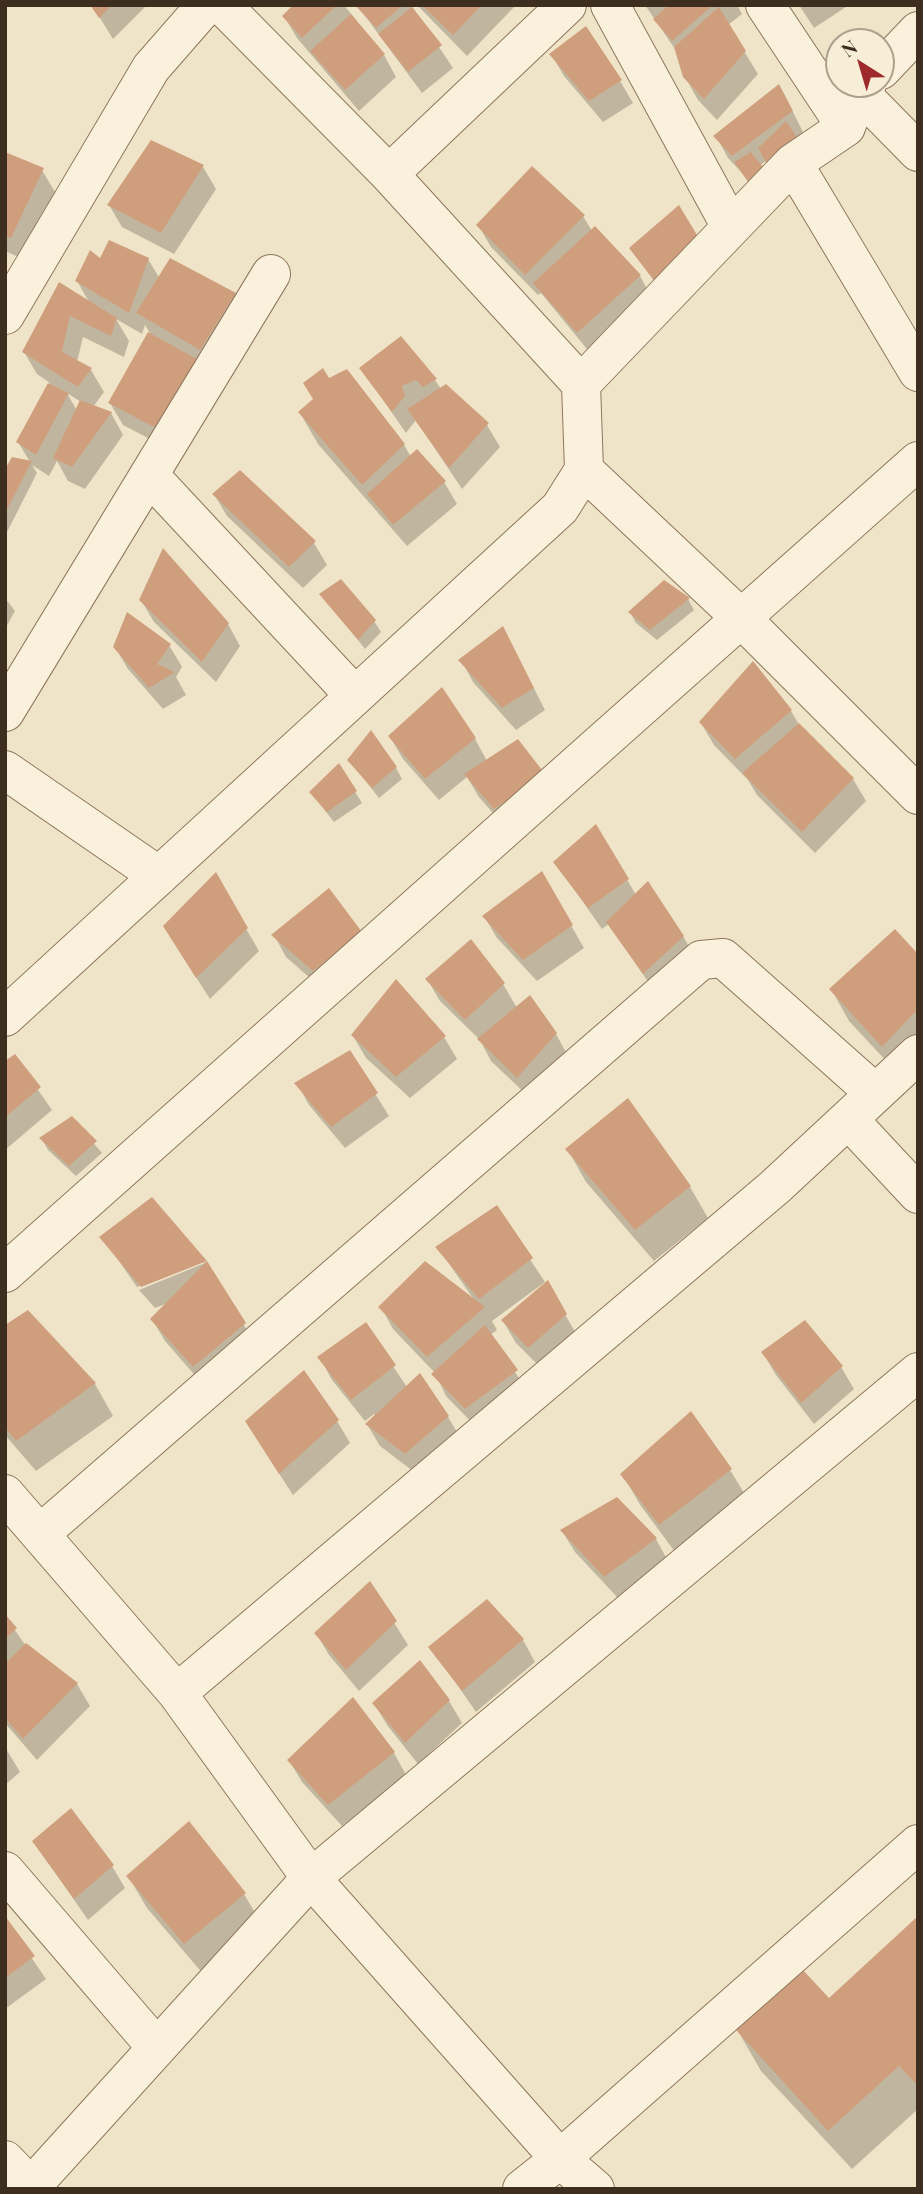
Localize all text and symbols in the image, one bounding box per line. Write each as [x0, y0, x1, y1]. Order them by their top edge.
north arrow [825, 28, 895, 98]
text: N [835, 33, 862, 62]

